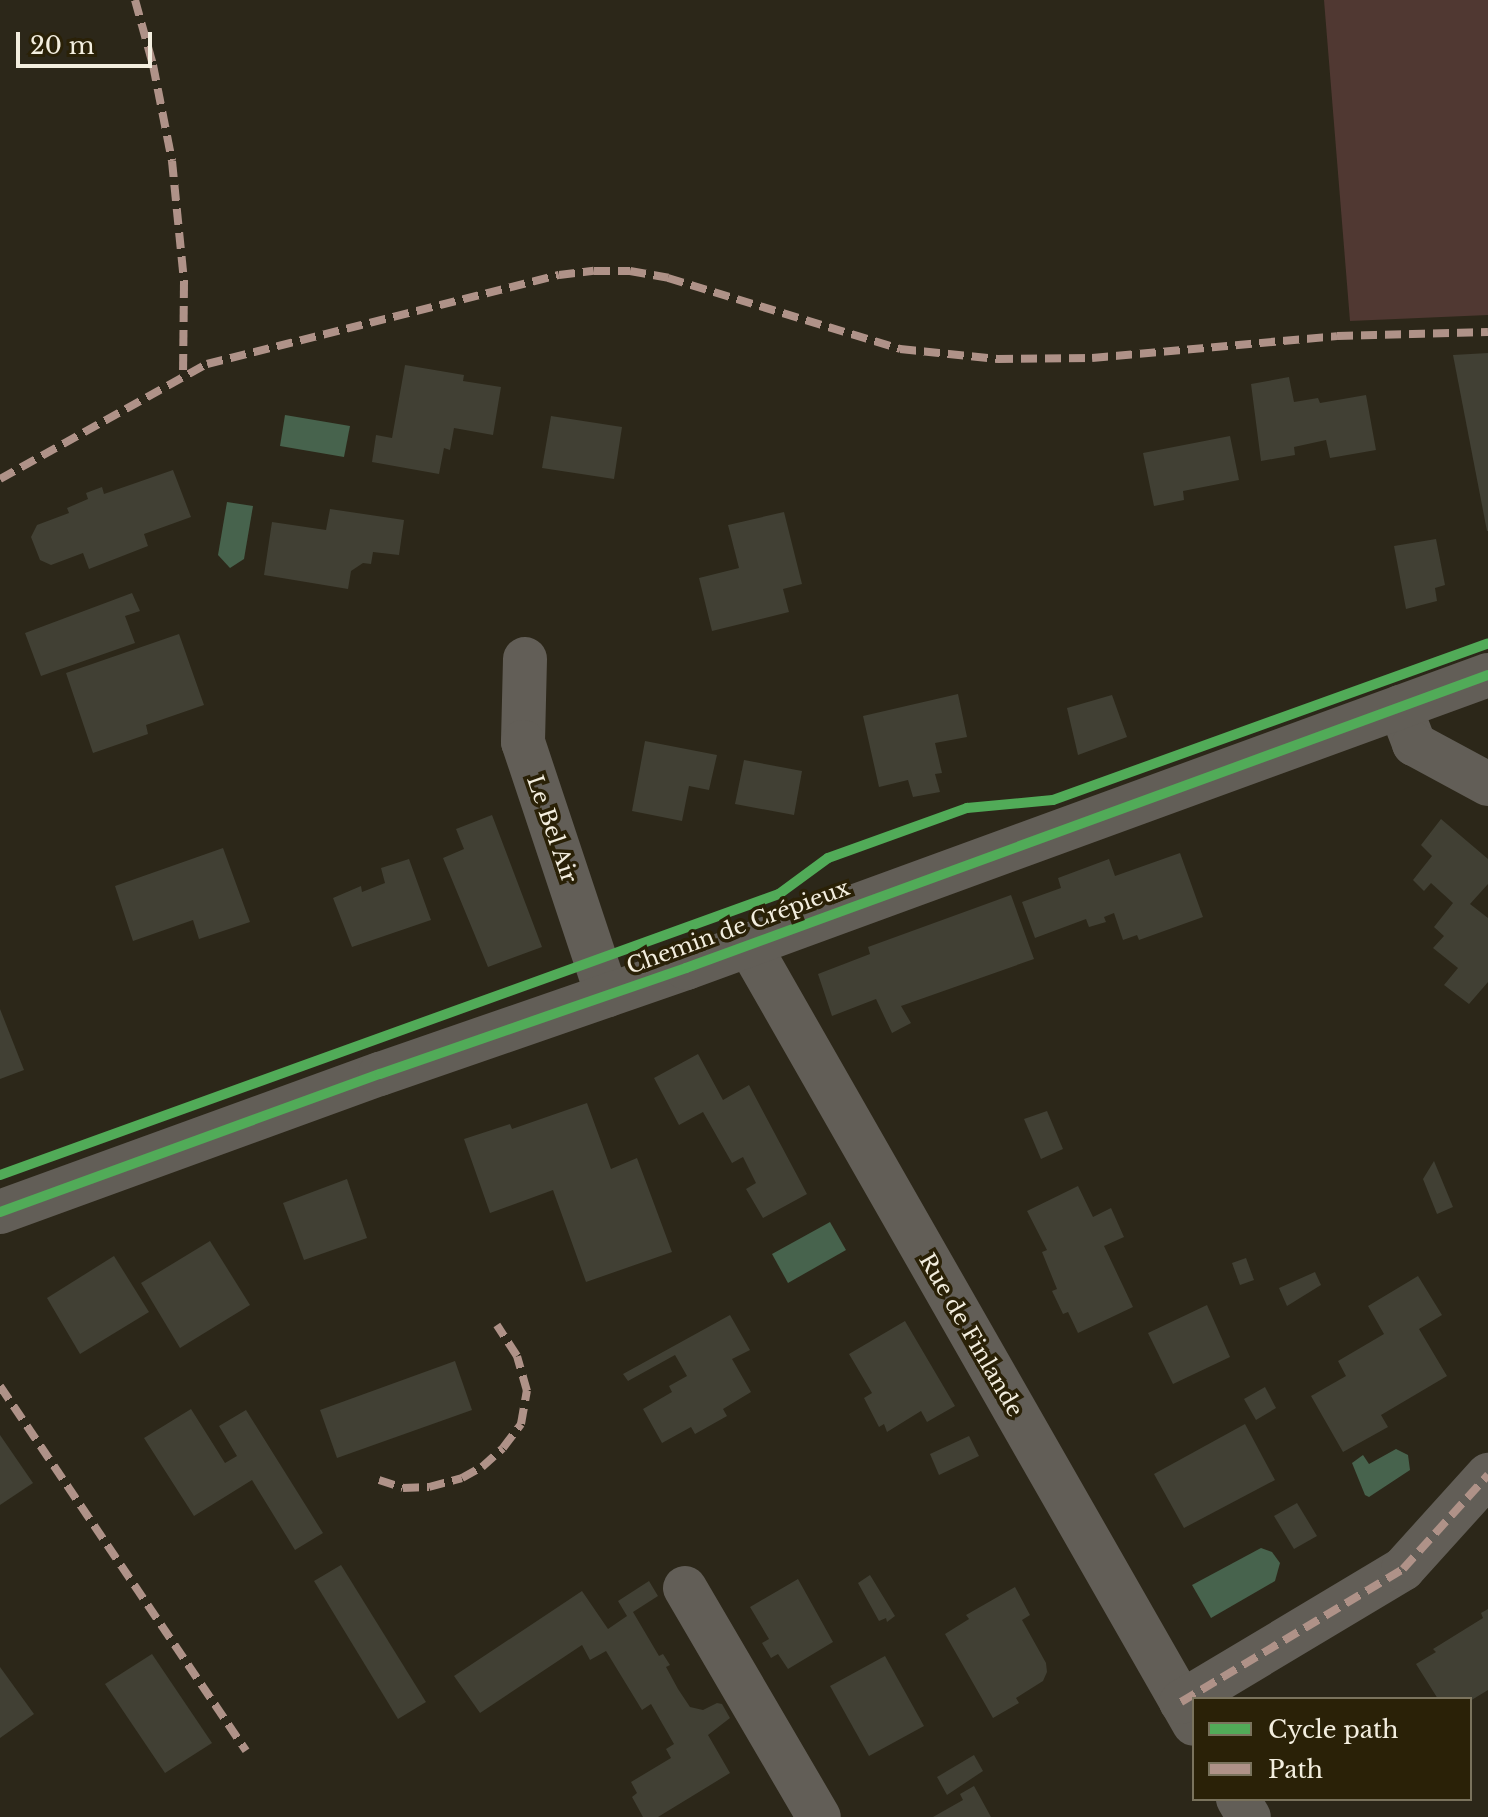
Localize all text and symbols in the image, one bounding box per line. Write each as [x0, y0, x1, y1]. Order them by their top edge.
scale bar [20, 16, 156, 66]
text: 20 m [30, 31, 95, 60]
street label: Le Bel Air [521, 771, 583, 887]
street label: Chemin de Crépieux [623, 874, 853, 980]
street label: Rue de Finlande [914, 1249, 1028, 1421]
legend [1192, 1697, 1472, 1801]
text: Cycle path [1268, 1715, 1399, 1744]
text: Path [1268, 1755, 1323, 1784]

